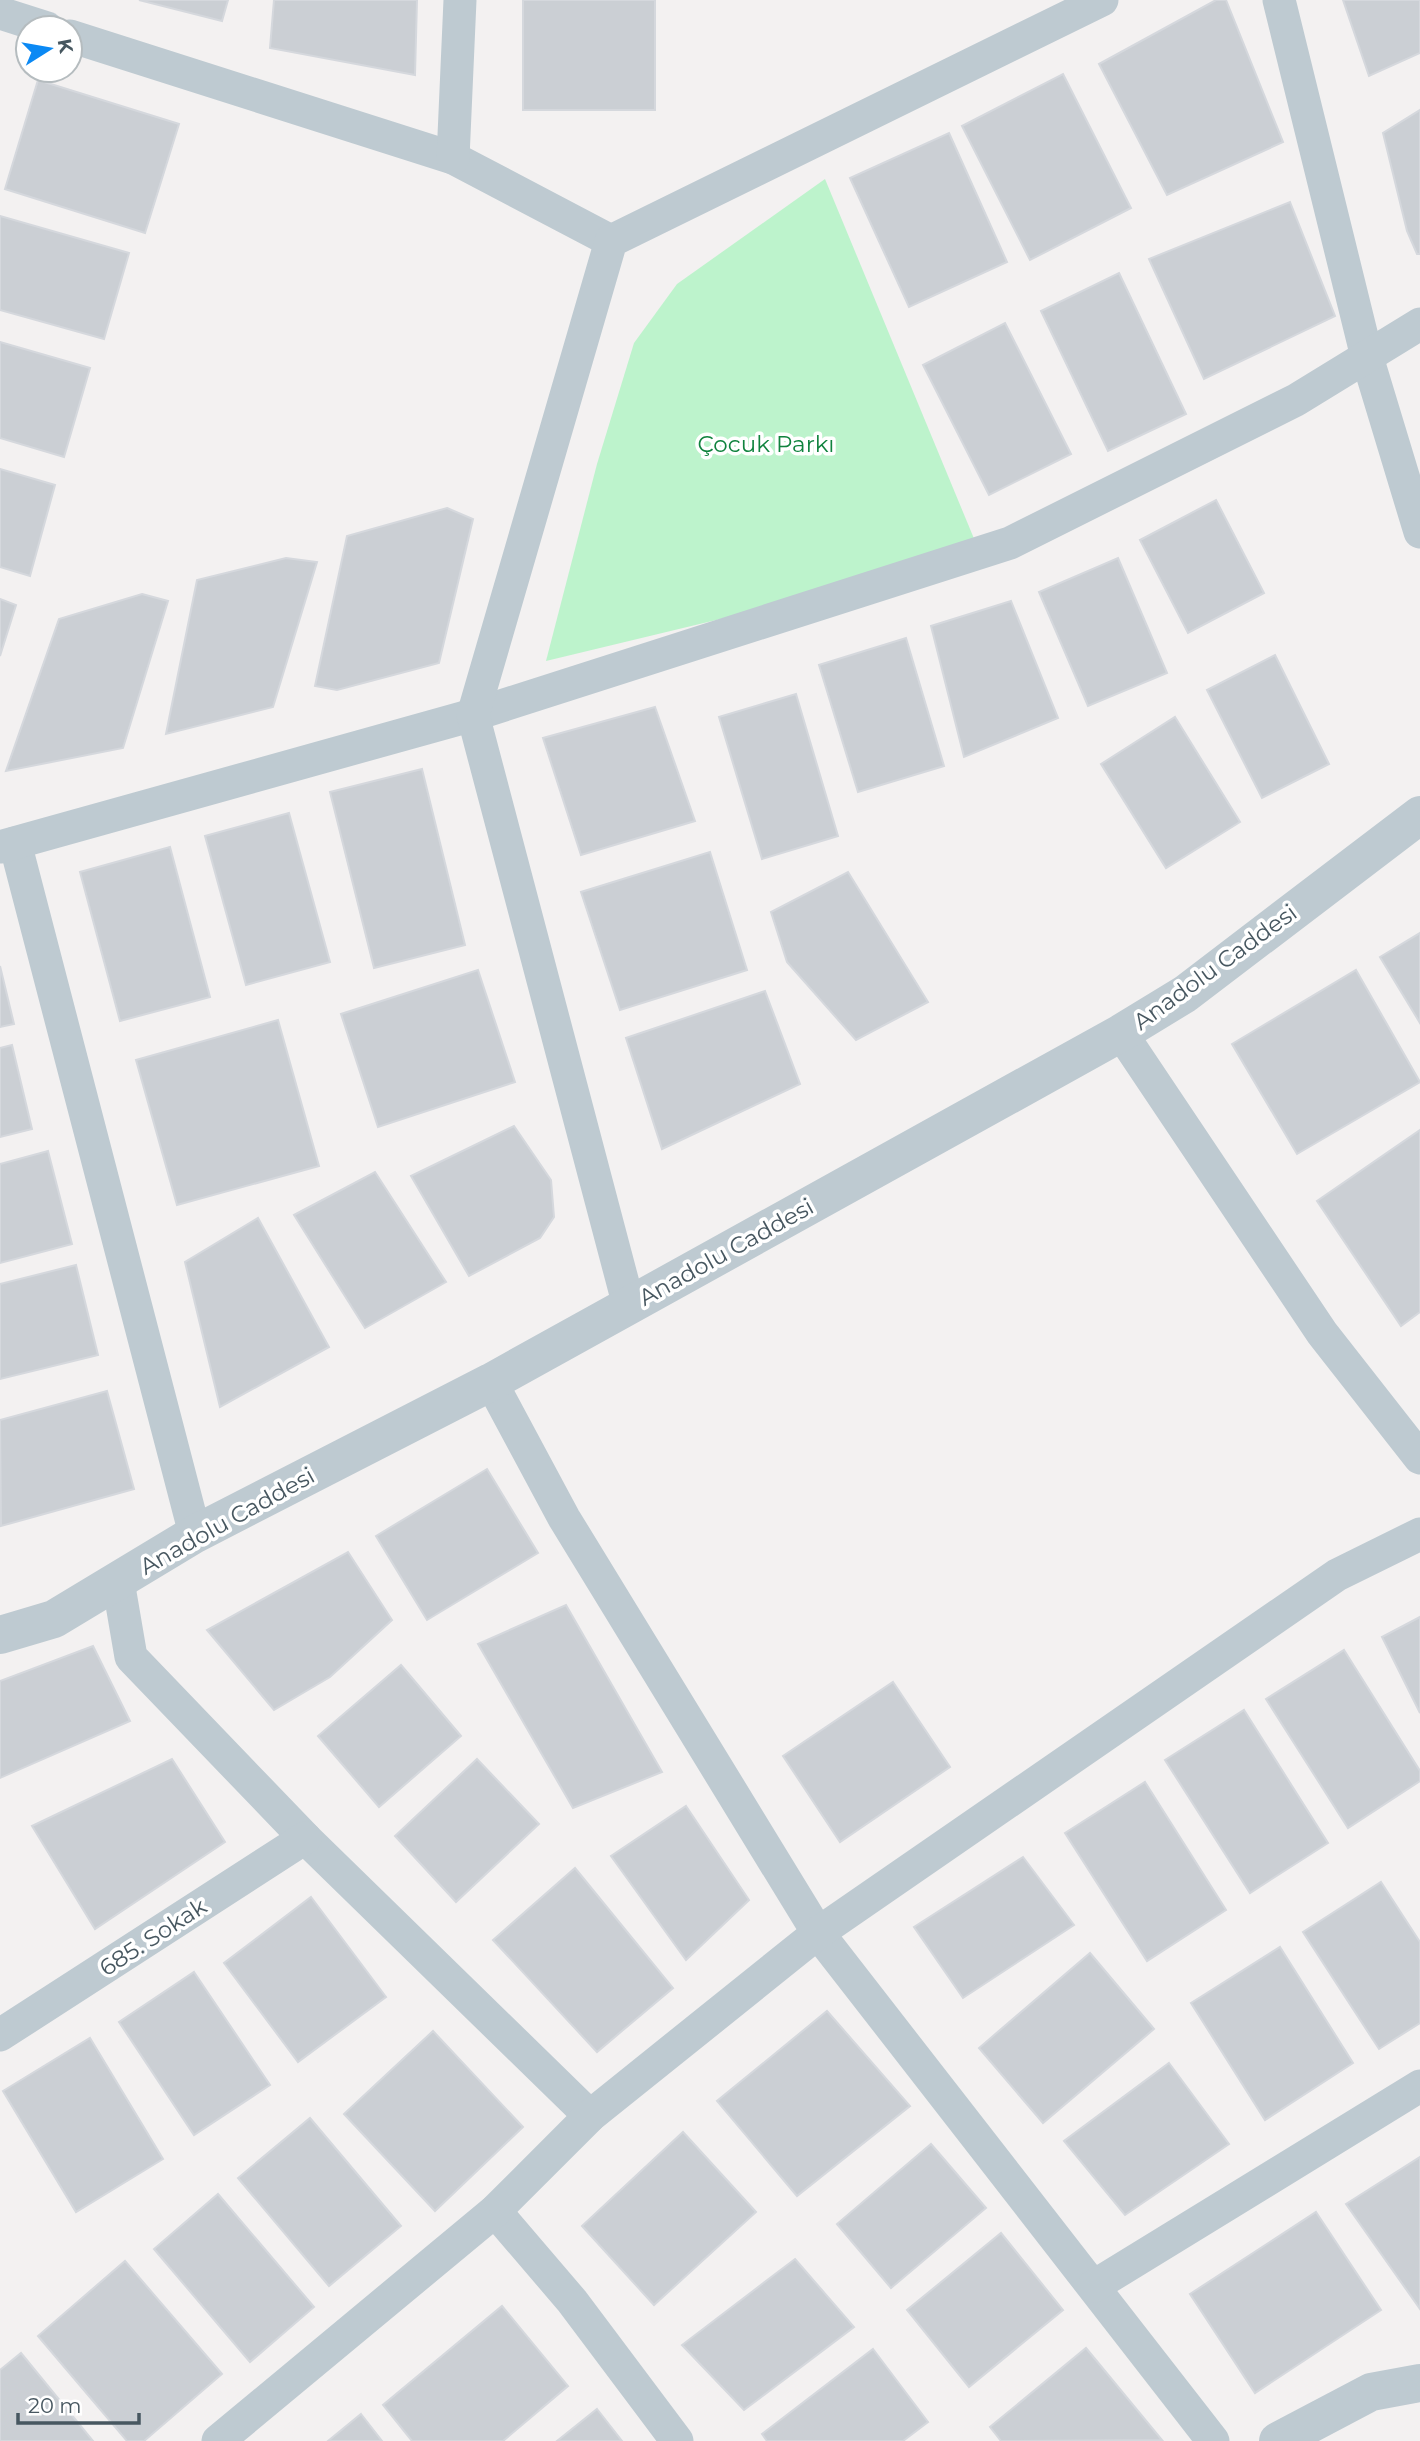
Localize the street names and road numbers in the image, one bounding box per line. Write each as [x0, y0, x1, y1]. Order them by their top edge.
street label: Anadolu Caddesi [1128, 898, 1302, 1036]
street label: Anadolu Caddesi [634, 1192, 818, 1312]
street label: Anadolu Caddesi [135, 1461, 319, 1581]
street label: 685. Sokak [94, 1892, 212, 1982]

